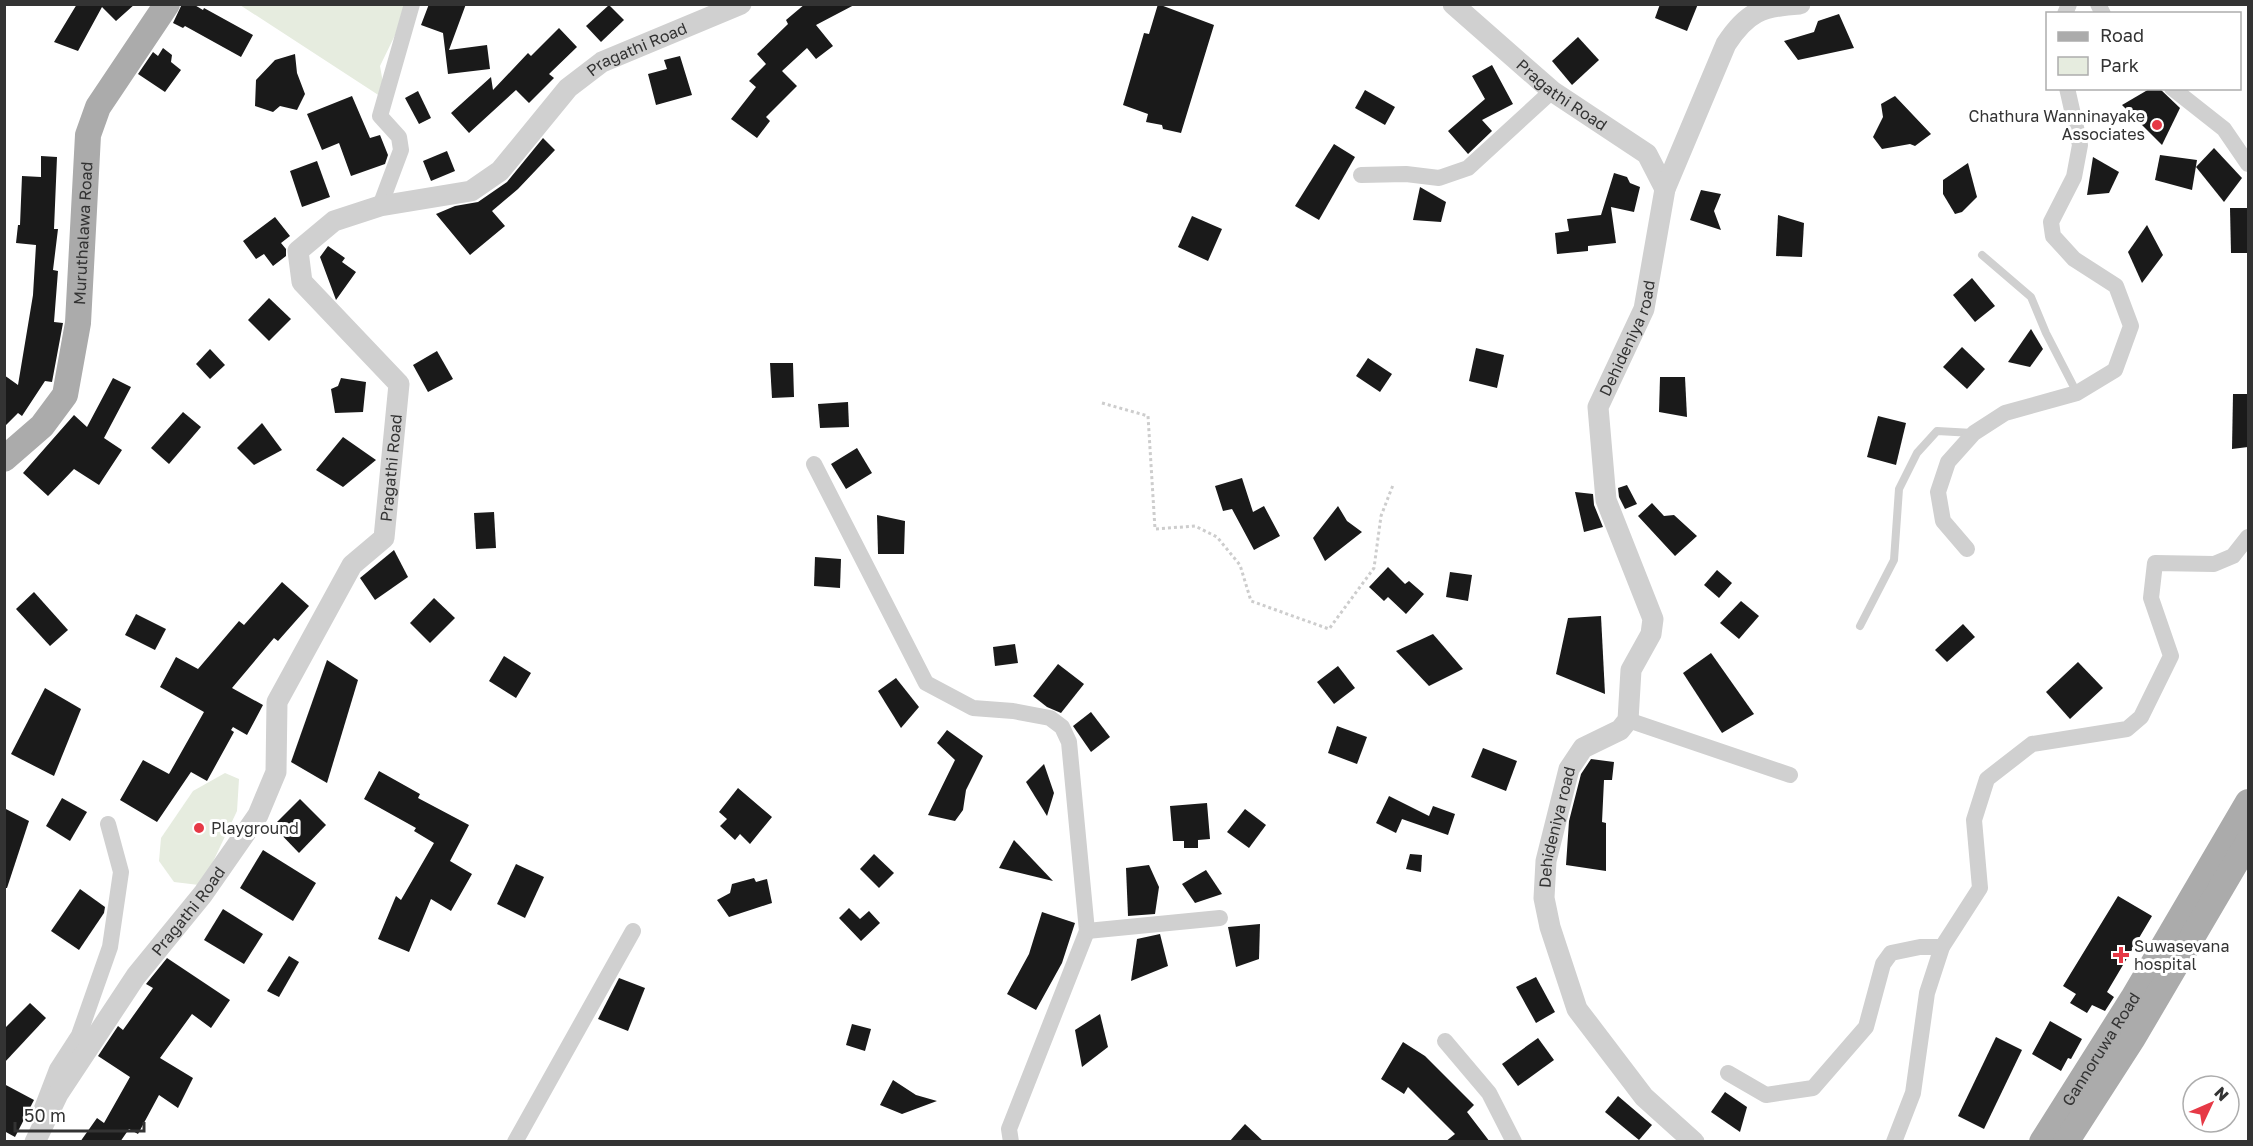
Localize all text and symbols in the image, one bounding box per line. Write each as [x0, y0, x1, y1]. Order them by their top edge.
legend [2046, 12, 2241, 90]
street label: Pragathi Road [582, 18, 690, 80]
text: Road [2100, 24, 2144, 46]
text: Park [2100, 54, 2139, 76]
street label: Pragathi Road [1512, 55, 1611, 135]
place label: Chathura Wanninayake Associates [1969, 106, 2145, 144]
marker: Chathura Wanninayake Associates [2150, 118, 2164, 132]
street label: Muruthalawa Road [69, 161, 97, 305]
street label: Dehideniya road [1595, 279, 1659, 399]
street label: Pragathi Road [376, 413, 406, 523]
street label: Dehideniya road [1535, 764, 1579, 888]
place label: Playground [211, 818, 299, 838]
marker: Playground [192, 821, 206, 835]
street label: Pragathi Road [147, 862, 229, 960]
place label: Suwasevana hospital [2134, 936, 2229, 974]
marker: Suwasevana hospital [2112, 946, 2130, 964]
street label: Gannoruwa Road [2057, 989, 2144, 1110]
north arrow [2181, 1074, 2241, 1134]
text: N [2210, 1082, 2233, 1105]
scale bar [15, 1095, 144, 1133]
text: 50 m [24, 1104, 66, 1126]

